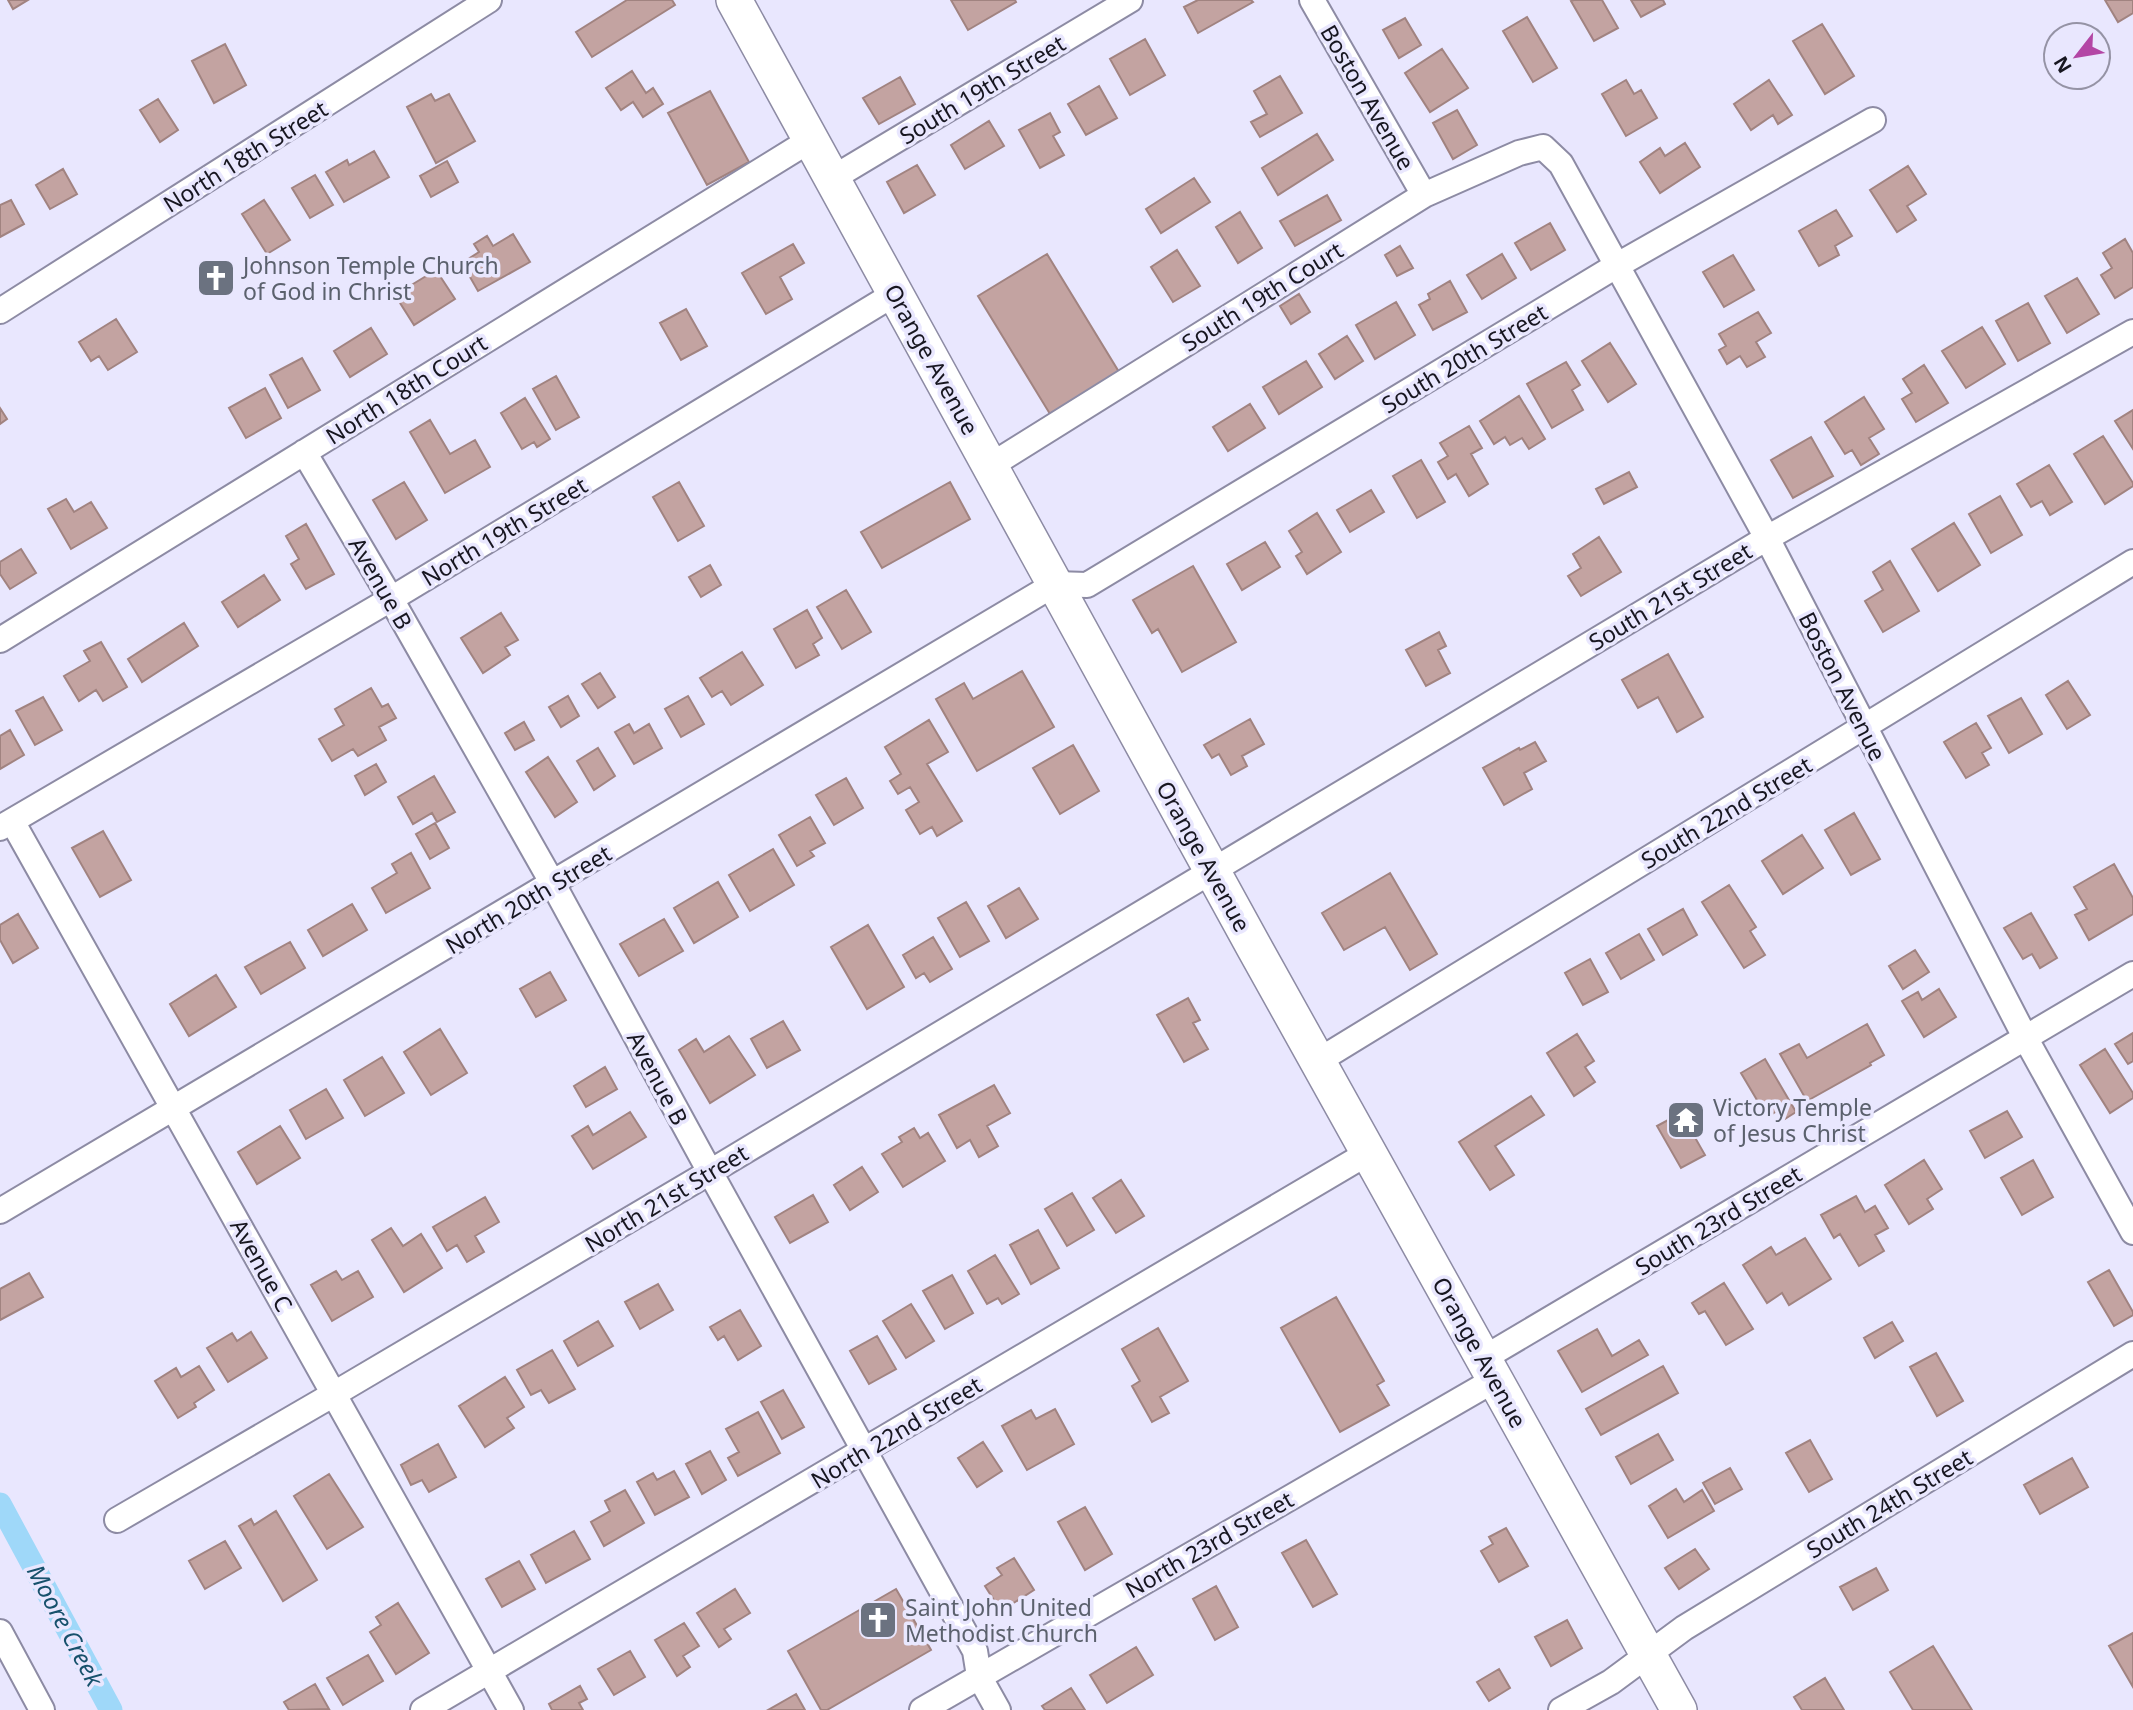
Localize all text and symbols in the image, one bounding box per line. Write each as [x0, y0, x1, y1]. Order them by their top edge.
street label: Boston Avenue [1313, 18, 1423, 176]
north arrow [2042, 21, 2112, 91]
street label: South 19th Street [893, 27, 1071, 151]
text: N [2047, 51, 2078, 78]
street label: North 18th Street [157, 93, 333, 219]
street label: South 19th Court [1175, 234, 1349, 358]
place label: Johnson Temple Church of God in Christ [241, 249, 499, 307]
church icon: Johnson Temple Church of God in Christ [195, 257, 237, 299]
street label: Orange Avenue [877, 278, 987, 440]
street label: South 20th Street [1375, 296, 1553, 420]
street label: North 18th Court [319, 327, 493, 451]
street label: North 19th Street [415, 469, 593, 593]
street label: Avenue B [342, 531, 420, 635]
street label: South 21st Street [1582, 535, 1758, 657]
street label: Boston Avenue [1792, 606, 1894, 766]
street label: South 22nd Street [1635, 748, 1817, 876]
street label: Orange Avenue [1149, 775, 1259, 937]
street label: North 20th Street [439, 837, 617, 961]
street label: Avenue B [620, 1026, 696, 1130]
place label: Victory Temple of Jesus Christ [1713, 1091, 1872, 1149]
temple icon: Victory Temple of Jesus Christ [1665, 1099, 1707, 1141]
street label: North 21st Street [578, 1137, 754, 1259]
street label: South 23rd Street [1629, 1158, 1807, 1282]
street label: Avenue C [223, 1213, 301, 1317]
street label: Orange Avenue [1425, 1271, 1535, 1433]
street label: North 22nd Street [805, 1368, 987, 1496]
street label: South 24th Street [1800, 1441, 1978, 1565]
street label: North 23rd Street [1119, 1483, 1299, 1605]
water label: Moore Creek [20, 1558, 112, 1693]
place label: Saint John United Methodist Church [905, 1591, 1098, 1649]
church icon: Saint John United Methodist Church [857, 1599, 899, 1641]

